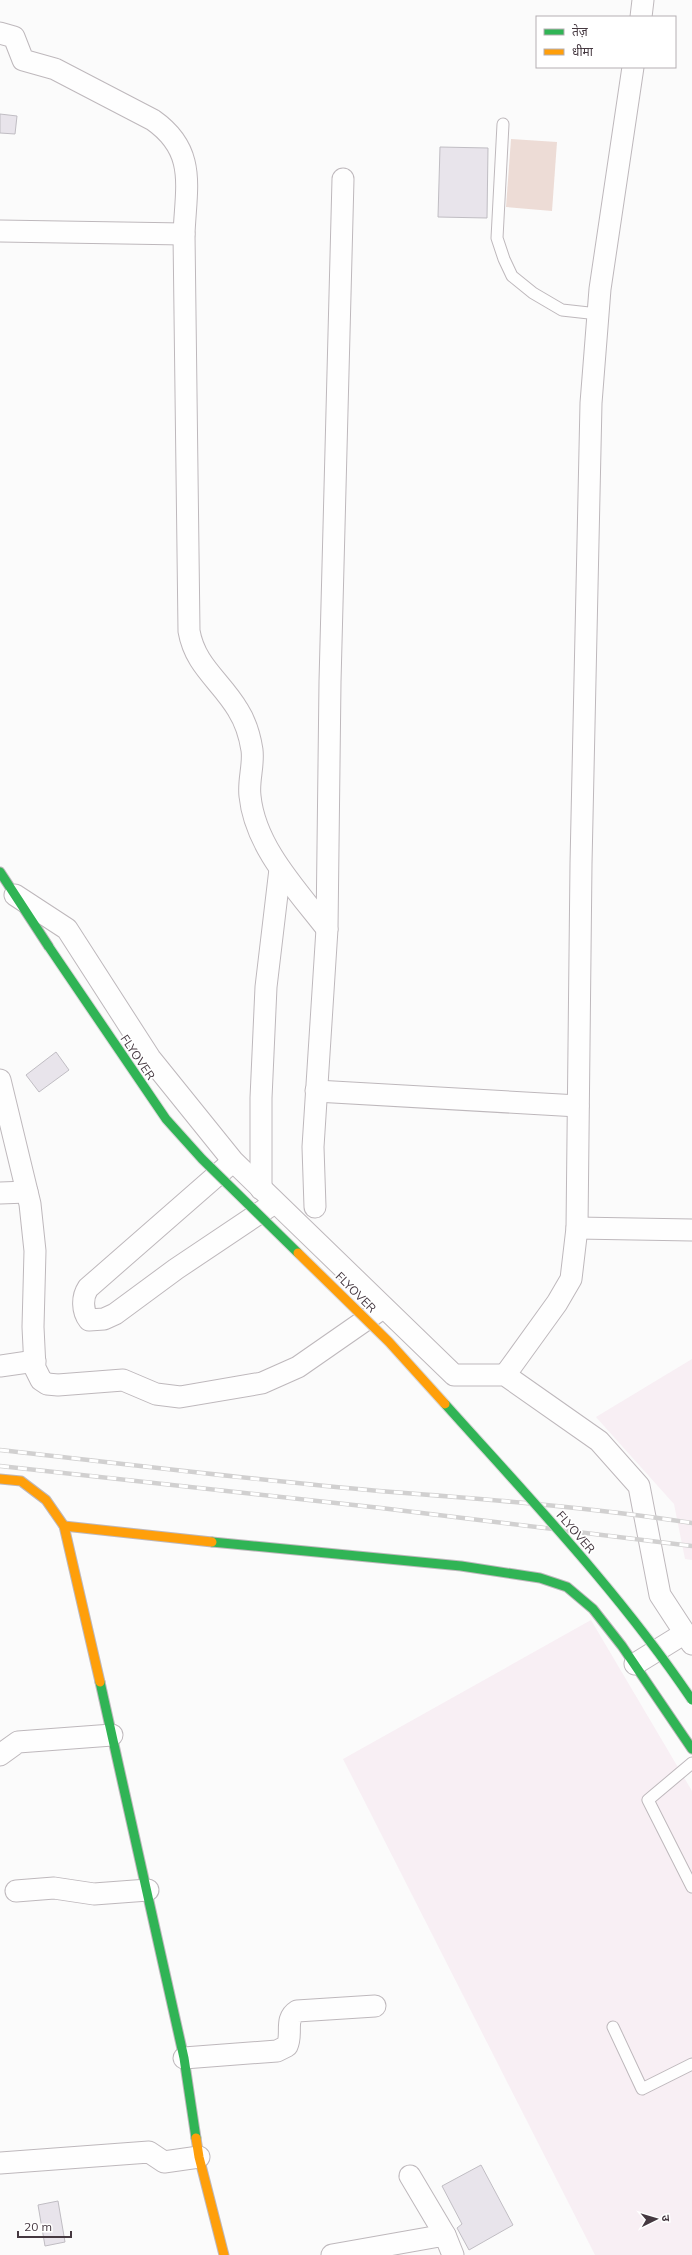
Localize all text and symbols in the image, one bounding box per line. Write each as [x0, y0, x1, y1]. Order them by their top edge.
legend [536, 16, 676, 68]
text: तेज़ [572, 24, 589, 39]
text: धीमा [572, 44, 594, 59]
street label: FLYOVER [117, 1031, 159, 1083]
street label: FLYOVER [333, 1269, 379, 1315]
street label: FLYOVER [553, 1508, 599, 1556]
north arrow [636, 2199, 676, 2239]
scale bar [18, 2213, 71, 2239]
text: उ [659, 2214, 673, 2223]
text: 20 m [24, 2219, 52, 2234]

